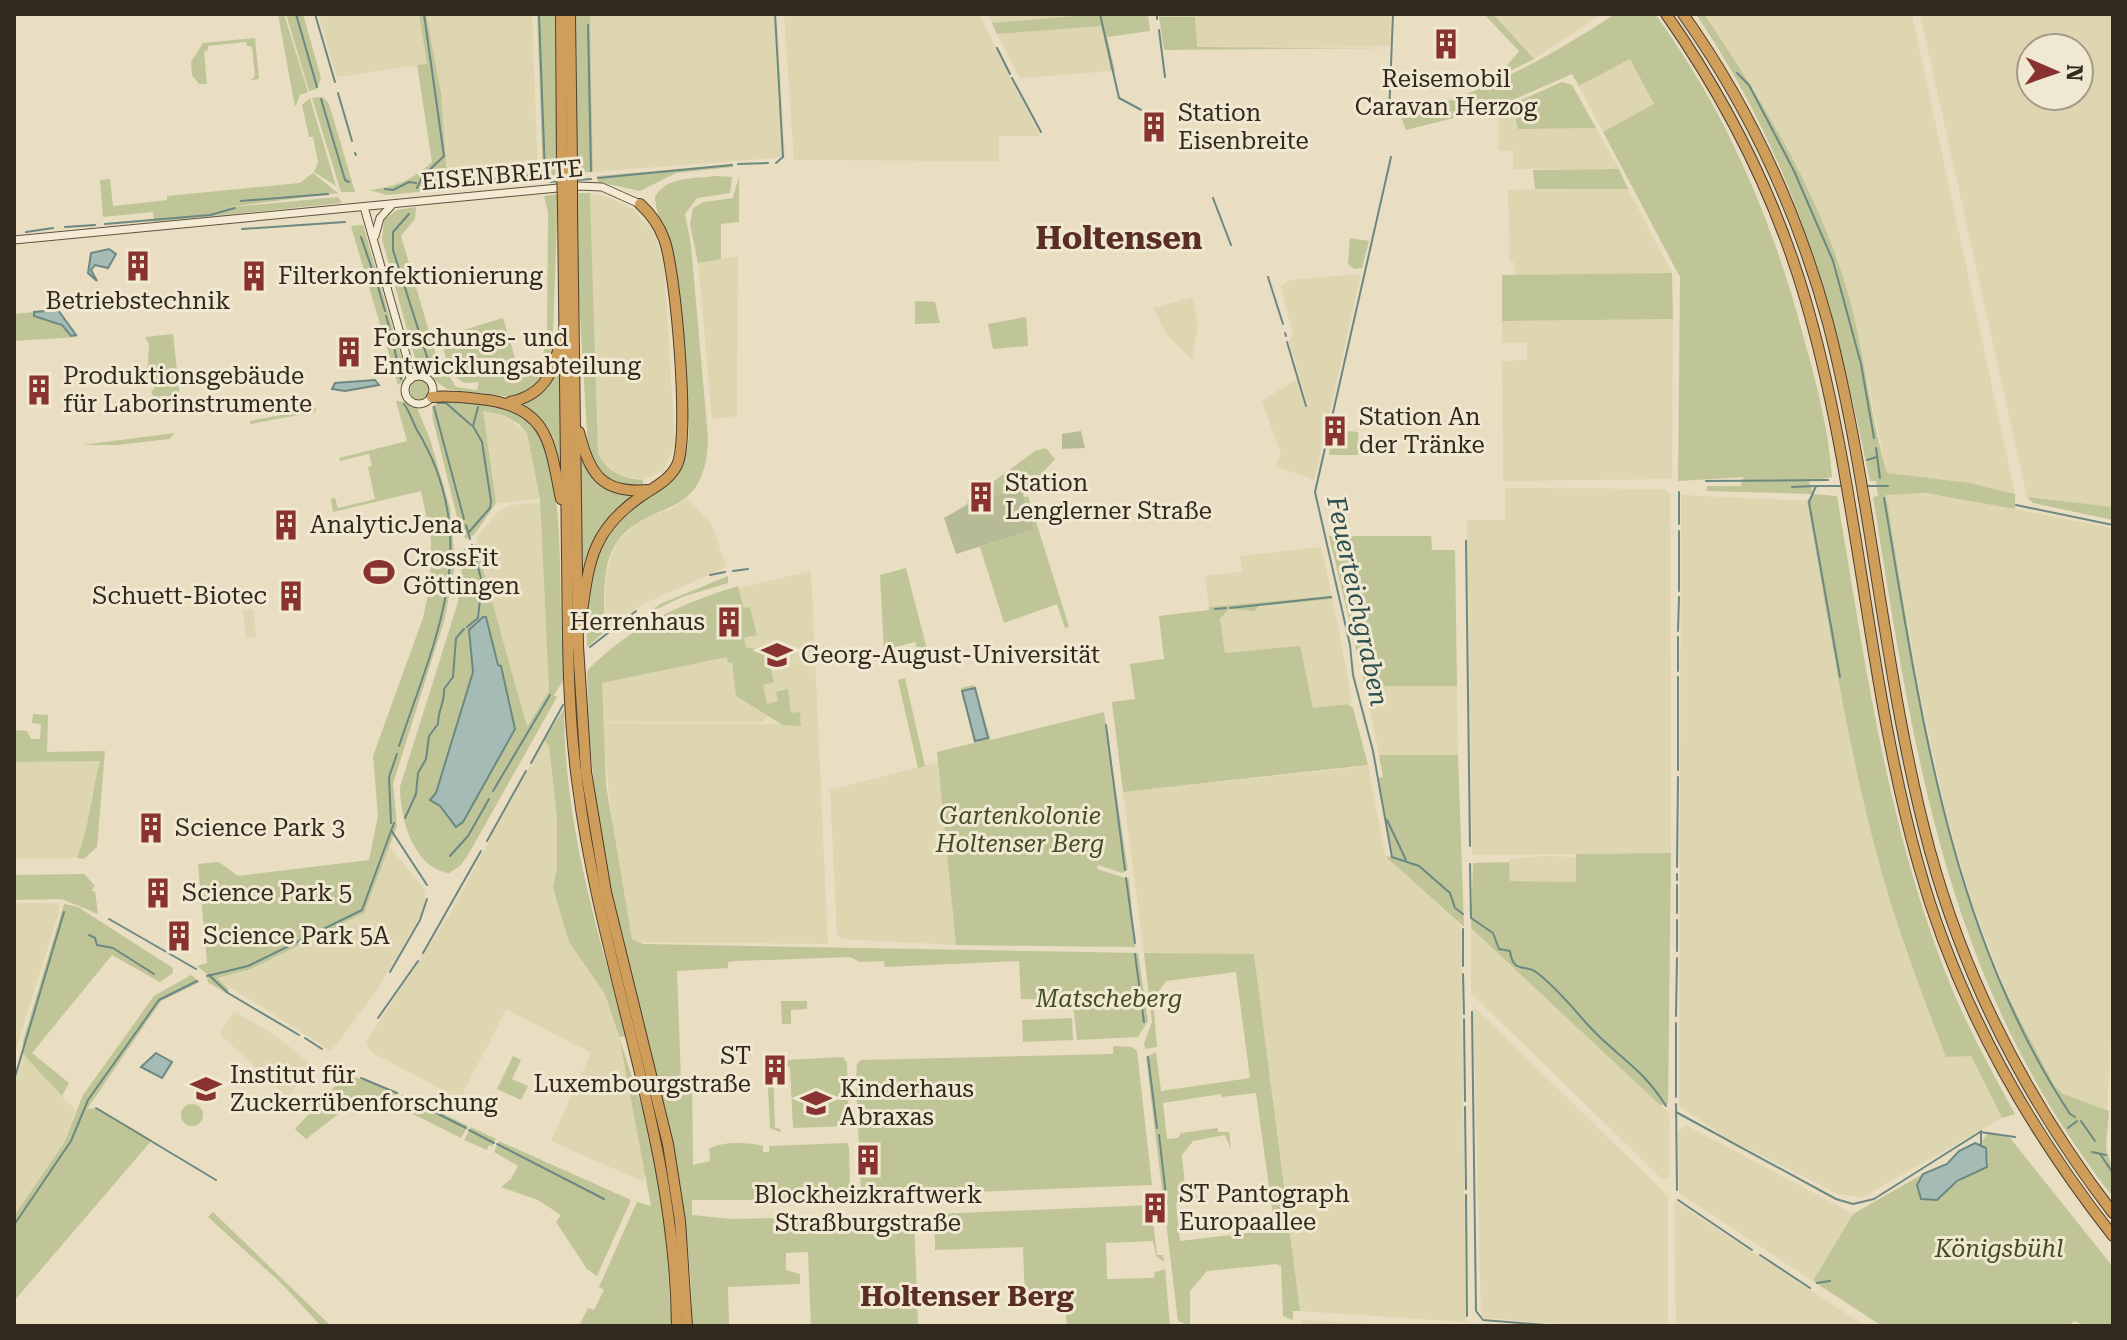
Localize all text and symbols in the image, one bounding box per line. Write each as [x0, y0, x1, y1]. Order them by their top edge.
building icon: Reisemobil Caravan Herzog [1429, 27, 1463, 61]
north arrow [2015, 32, 2095, 112]
text: N [2062, 64, 2087, 82]
place label: Reisemobil Caravan Herzog [1355, 65, 1538, 121]
place label: Station Eisenbreite [1178, 99, 1309, 155]
building icon: Station Eisenbreite [1137, 110, 1171, 144]
street label: EISENBREITE [420, 154, 584, 196]
district label: Holtensen [1036, 219, 1202, 257]
building icon: Betriebstechnik [121, 249, 155, 283]
building icon: Filterkonfektionierung [237, 259, 271, 293]
place label: Filterkonfektionierung [278, 262, 543, 290]
place label: Betriebstechnik [46, 287, 230, 315]
place label: Forschungs- und Entwicklungsabteilung [373, 324, 641, 380]
building icon: Forschungs- und Entwicklungsabteilung [332, 335, 366, 369]
place label: Produktionsgebäude für Laborinstrumente [63, 362, 312, 418]
building icon: Produktionsgebäude für Laborinstrumente [22, 373, 56, 407]
place label: Station An der Tränke [1359, 403, 1485, 459]
building icon: Station An der Tränke [1318, 414, 1352, 448]
place label: Station Lenglerner Straße [1005, 469, 1212, 525]
building icon: Station Lenglerner Straße [964, 480, 998, 514]
water label: Feuerteichgraben [1321, 492, 1395, 709]
building icon: AnalyticJena [269, 508, 303, 542]
place label: AnalyticJena [310, 511, 463, 539]
place label: CrossFit Göttingen [403, 544, 520, 600]
sports icon: CrossFit Göttingen [362, 555, 396, 589]
building icon: Schuett-Biotec [274, 579, 308, 613]
place label: Schuett-Biotec [92, 582, 267, 610]
building icon: Herrenhaus [712, 605, 746, 639]
place label: Herrenhaus [570, 608, 705, 636]
school or university icon: Georg-August-Universität [760, 638, 794, 672]
place label: Georg-August-Universität [801, 641, 1100, 669]
park label: Gartenkolonie Holtenser Berg [935, 802, 1104, 858]
building icon: Science Park 3 [134, 811, 168, 845]
place label: Science Park 3 [175, 814, 345, 842]
building icon: Science Park 5 [141, 876, 175, 910]
place label: Science Park 5 [182, 879, 352, 907]
building icon: Science Park 5A [162, 919, 196, 953]
place label: Science Park 5A [203, 922, 390, 950]
park label: Matscheberg [1035, 985, 1182, 1013]
place label: ST Luxembourgstraße [533, 1042, 751, 1098]
building icon: ST Luxembourgstraße [758, 1053, 792, 1087]
place label: Institut für Zuckerrübenforschung [230, 1061, 498, 1117]
school or university icon: Institut für Zuckerrübenforschung [189, 1072, 223, 1106]
place label: Kinderhaus Abraxas [840, 1075, 974, 1131]
school or university icon: Kinderhaus Abraxas [799, 1086, 833, 1120]
building icon: Blockheizkraftwerk Straßburgstraße [851, 1143, 885, 1177]
place label: ST Pantograph Europaallee [1179, 1180, 1350, 1236]
place label: Blockheizkraftwerk Straßburgstraße [754, 1181, 982, 1237]
building icon: ST Pantograph Europaallee [1138, 1191, 1172, 1225]
park label: Königsbühl [1934, 1235, 2063, 1263]
district label: Holtenser Berg [860, 1280, 1074, 1313]

